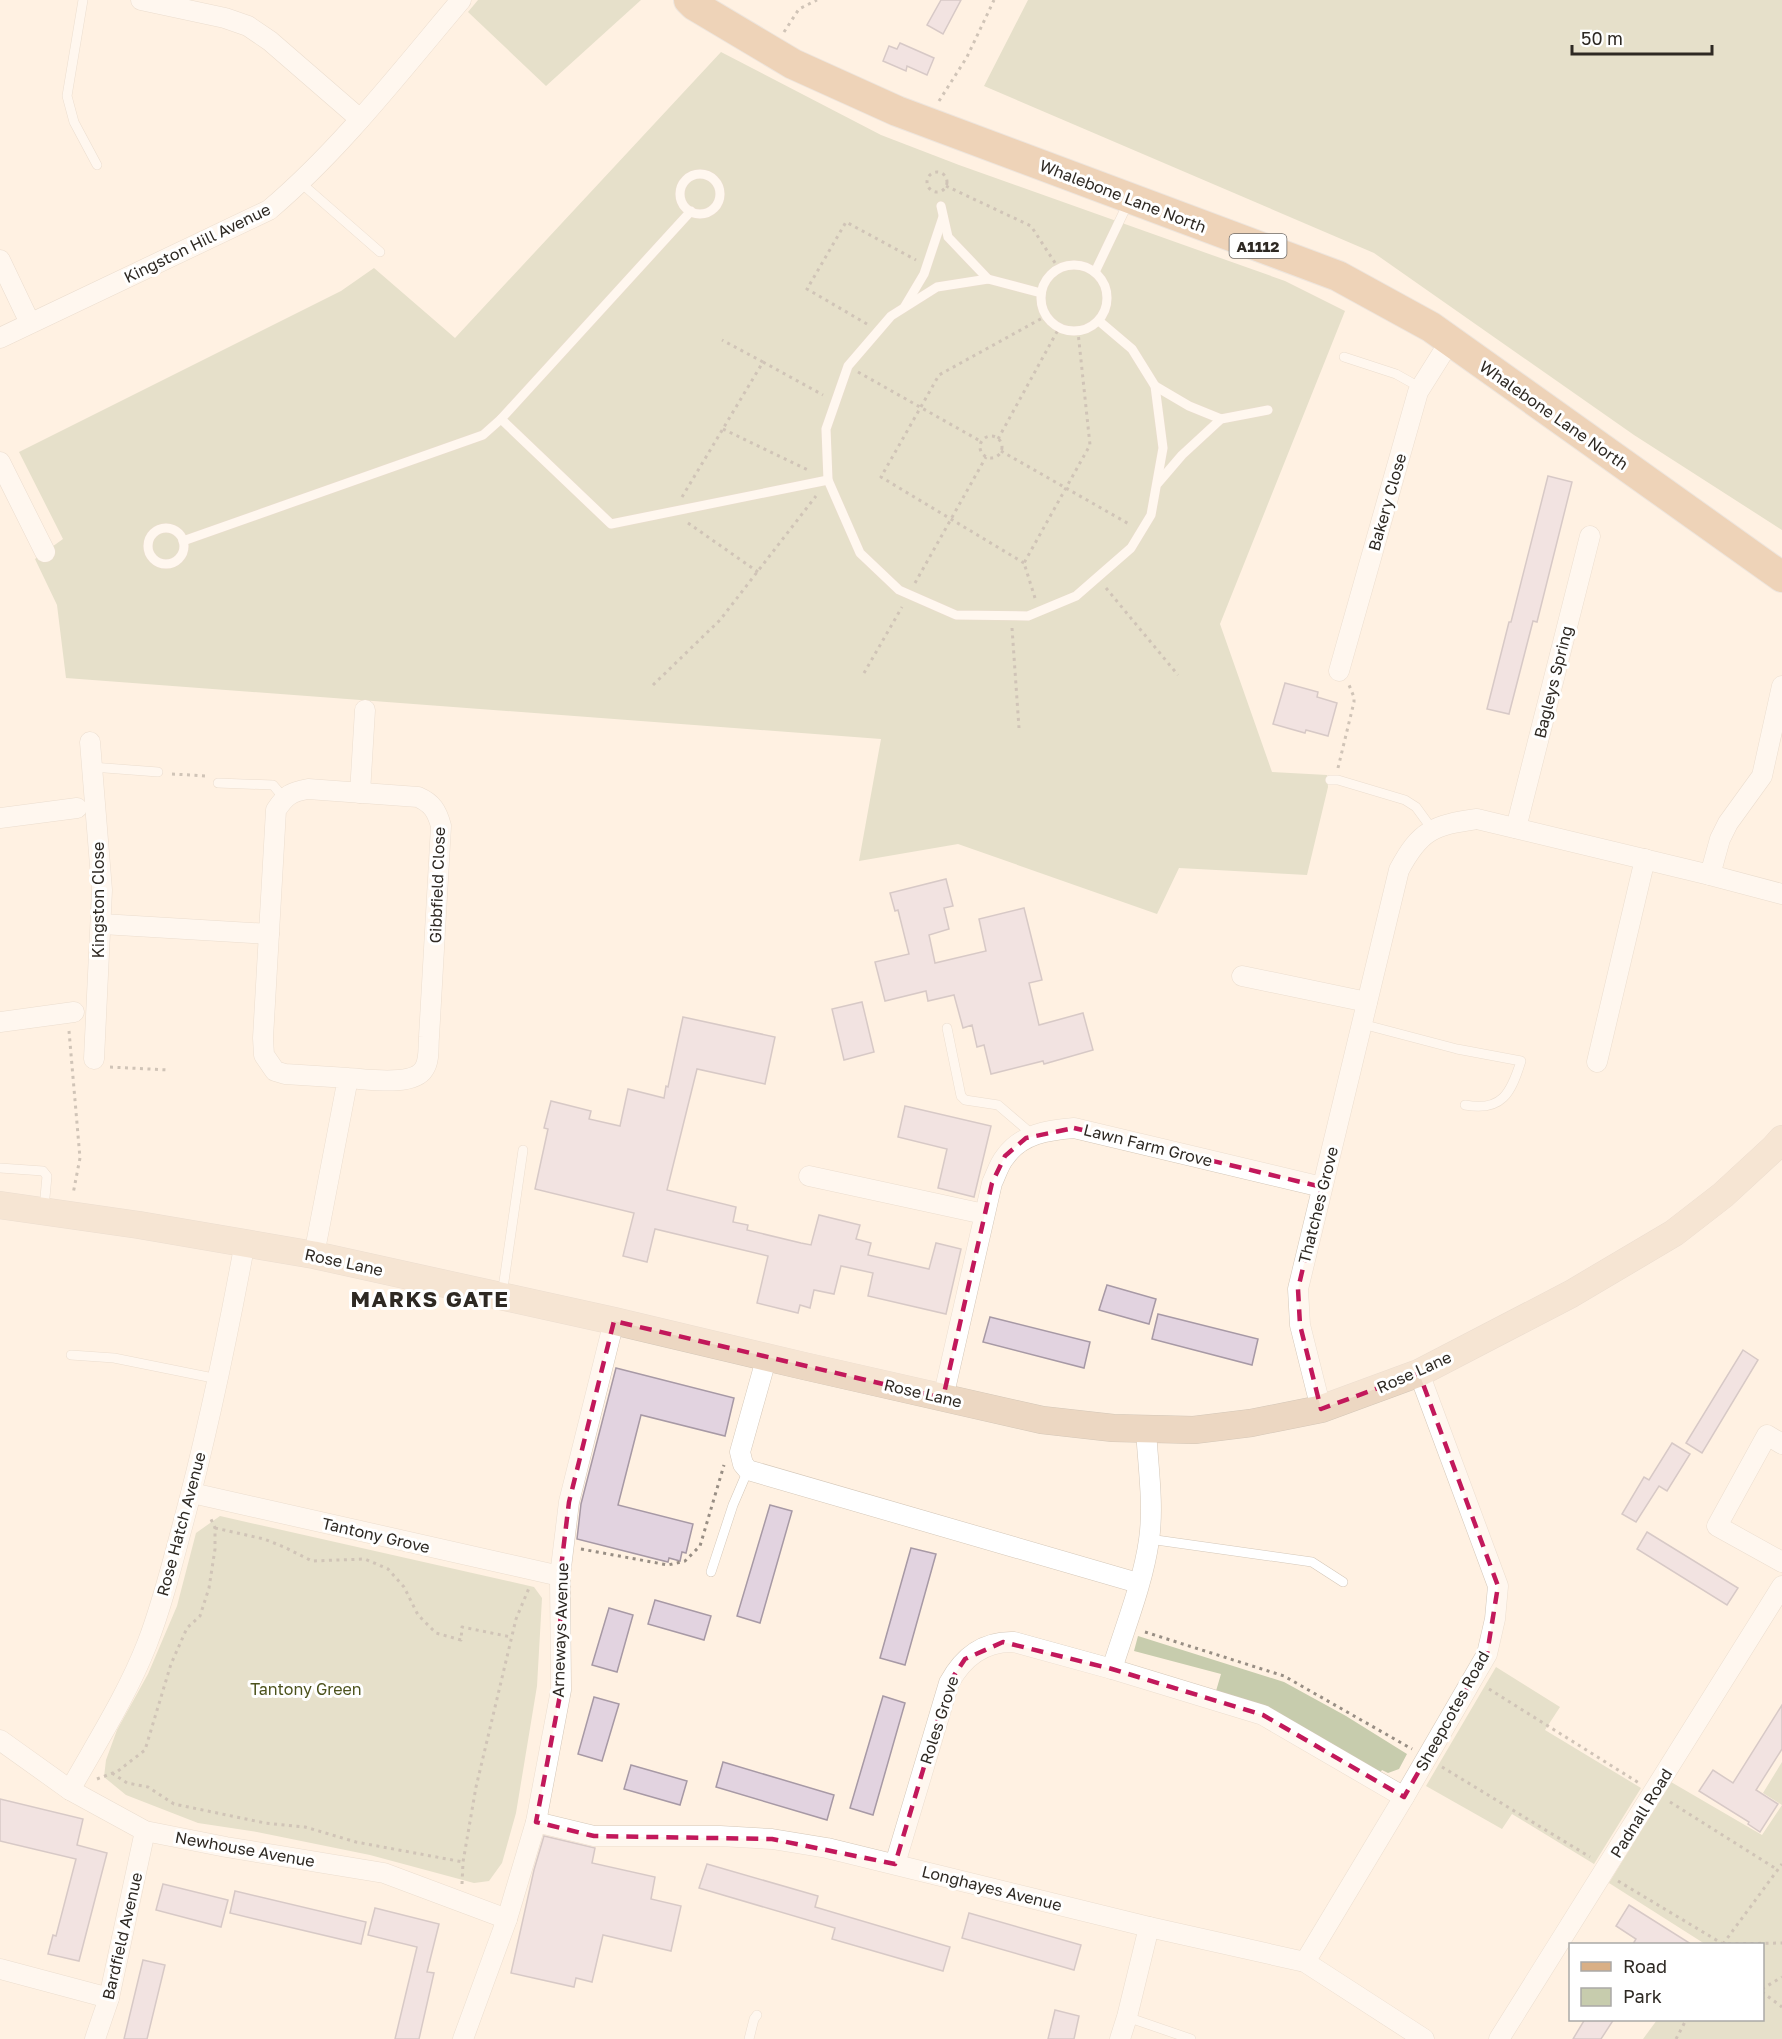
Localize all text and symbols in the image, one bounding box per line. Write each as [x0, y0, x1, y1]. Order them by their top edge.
scale bar [1572, 18, 1712, 56]
text: 50 m [1581, 27, 1623, 49]
street label: Whalebone Lane North [1037, 155, 1209, 237]
street label: Kingston Hill Avenue [120, 199, 274, 287]
road number: A1112 [1230, 234, 1286, 258]
street label: Whalebone Lane North [1476, 356, 1632, 474]
street label: Bakery Close [1364, 451, 1410, 553]
street label: Bagleys Spring [1529, 624, 1577, 740]
street label: Gibbfield Close [425, 826, 449, 944]
street label: Kingston Close [88, 842, 108, 958]
street label: Lawn Farm Grove [1081, 1119, 1215, 1171]
street label: Thatches Grove [1294, 1144, 1342, 1266]
street label: Rose Lane [303, 1244, 385, 1280]
district label: MARKS GATE [350, 1285, 510, 1312]
street label: Rose Lane [1374, 1347, 1454, 1397]
street label: Rose Lane [882, 1374, 964, 1412]
street label: Rose Hatch Avenue [152, 1450, 210, 1598]
street label: Tantony Grove [320, 1513, 432, 1557]
street label: Arneways Avenue [548, 1562, 572, 1698]
street label: Sheepcotes Road [1411, 1647, 1493, 1775]
street label: Roles Grove [915, 1673, 963, 1767]
park label: Tantony Green [250, 1679, 362, 1699]
street label: Padnall Road [1606, 1765, 1676, 1861]
street label: Newhouse Avenue [174, 1827, 316, 1871]
street label: Longhayes Avenue [920, 1861, 1064, 1915]
street label: Bardfield Avenue [98, 1870, 146, 2002]
legend [1569, 1943, 1764, 2021]
text: Road [1623, 1955, 1667, 1977]
text: Park [1623, 1985, 1662, 2007]

